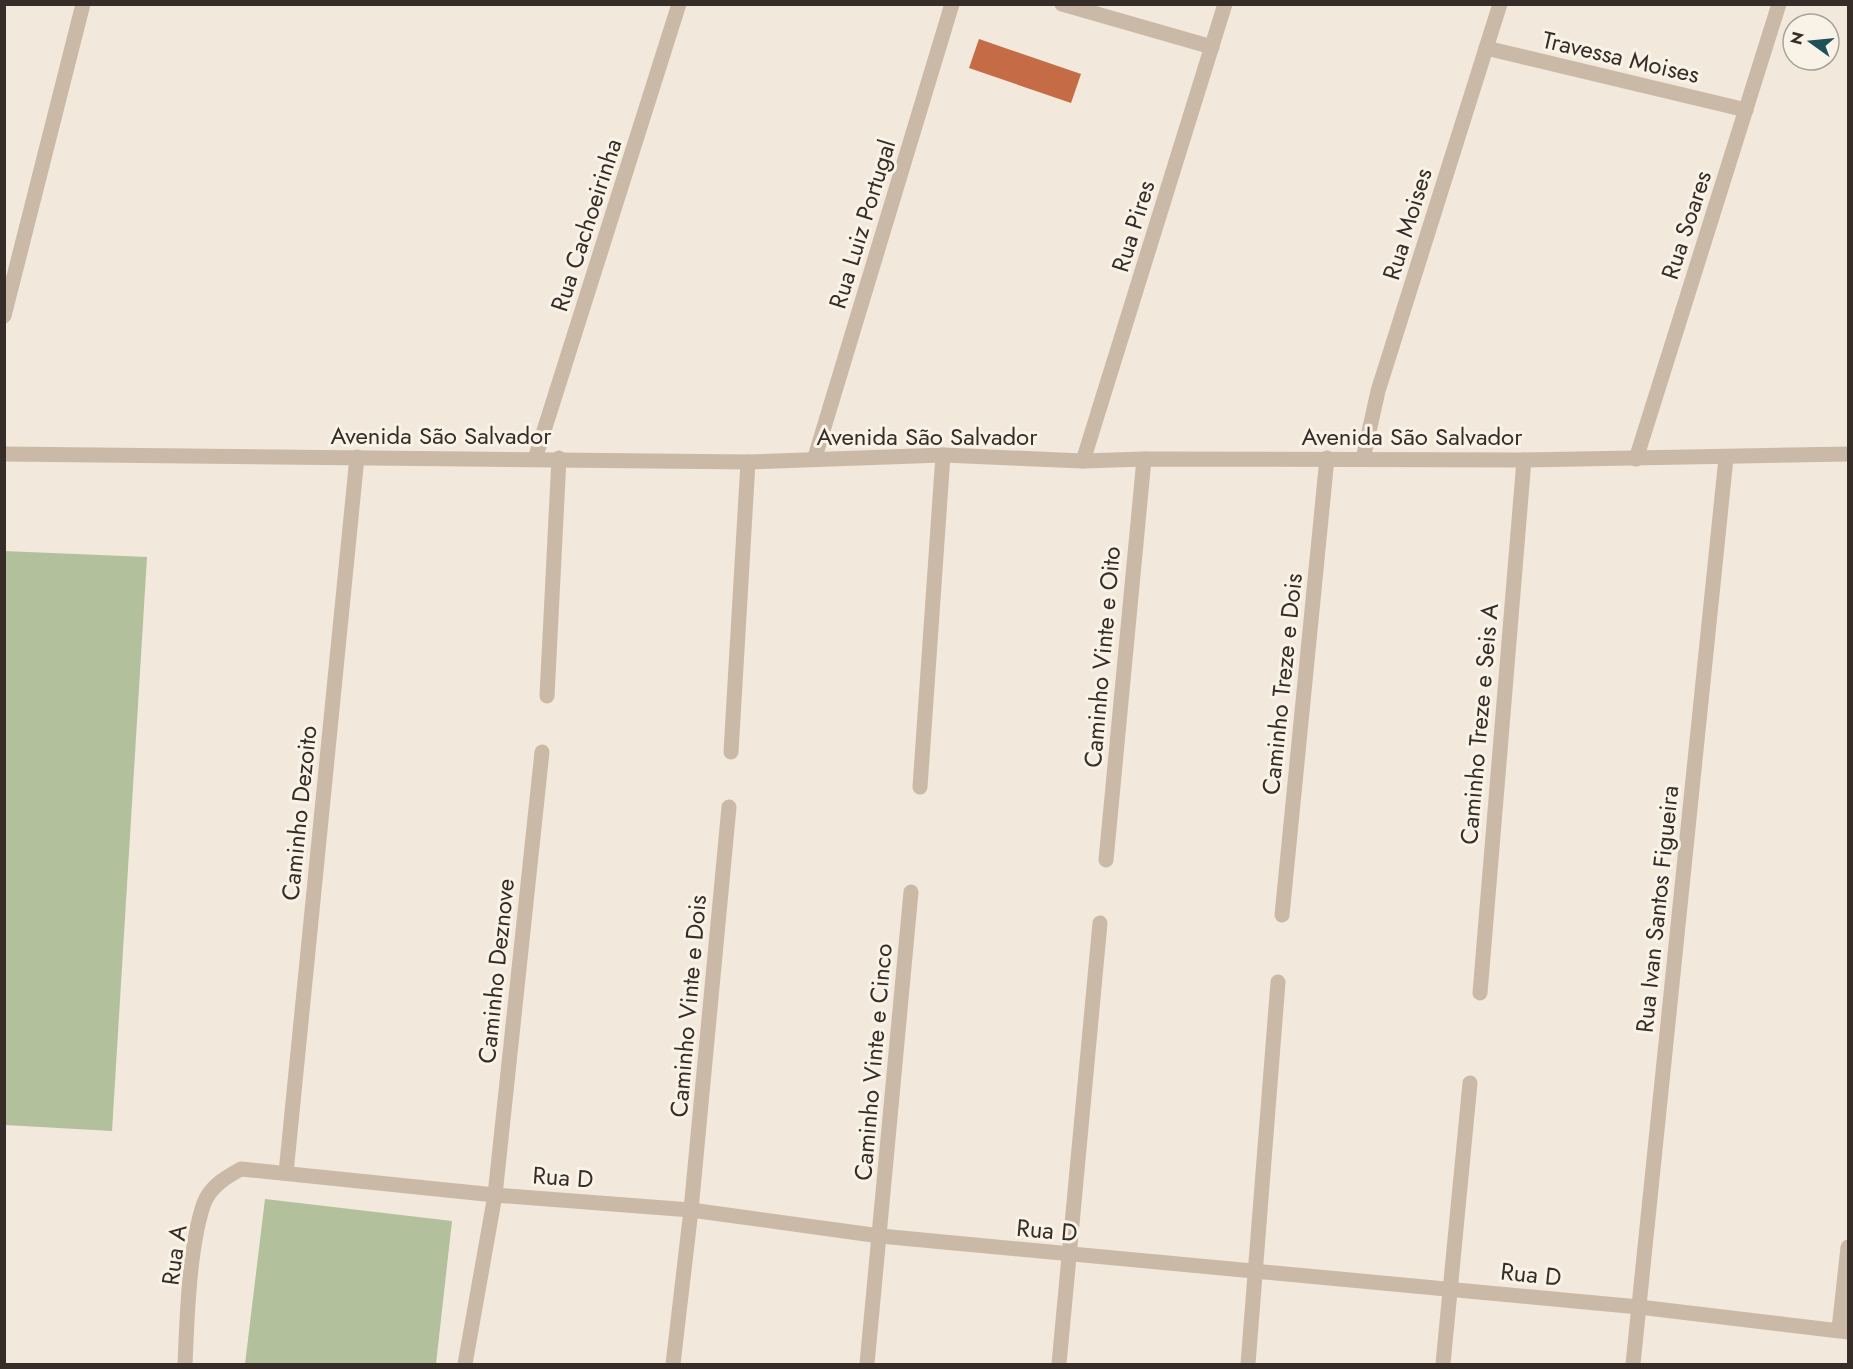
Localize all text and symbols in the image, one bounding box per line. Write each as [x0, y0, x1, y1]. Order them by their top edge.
north arrow [1781, 12, 1841, 72]
street label: Travessa Moises [1539, 22, 1703, 92]
text: N [1784, 29, 1810, 47]
street label: Rua Cachoeirinha [542, 134, 630, 316]
street label: Rua Luiz Portugal [820, 135, 904, 313]
street label: Rua Moises [1373, 164, 1441, 284]
street label: Rua Soares [1652, 166, 1720, 284]
street label: Rua Pires [1103, 176, 1163, 276]
street label: Avenida São Salvador [331, 418, 552, 453]
street label: Avenida São Salvador [817, 419, 1038, 454]
street label: Avenida São Salvador [1302, 419, 1523, 454]
street label: Caminho Vinte e Oito [1075, 545, 1129, 769]
street label: Caminho Treze e Dois [1253, 571, 1311, 797]
street label: Caminho Treze e Seis A [1451, 602, 1507, 846]
street label: Caminho Dezoito [272, 724, 326, 902]
street label: Rua Ivan Santos Figueira [1627, 784, 1687, 1034]
street label: Caminho Deznove [469, 877, 523, 1065]
street label: Caminho Vinte e Dois [661, 893, 715, 1119]
street label: Caminho Vinte e Cinco [845, 942, 901, 1182]
street label: Rua D [531, 1157, 595, 1197]
street label: Rua D [1015, 1210, 1079, 1250]
street label: Rua A [152, 1222, 196, 1287]
street label: Rua D [1499, 1253, 1563, 1295]

